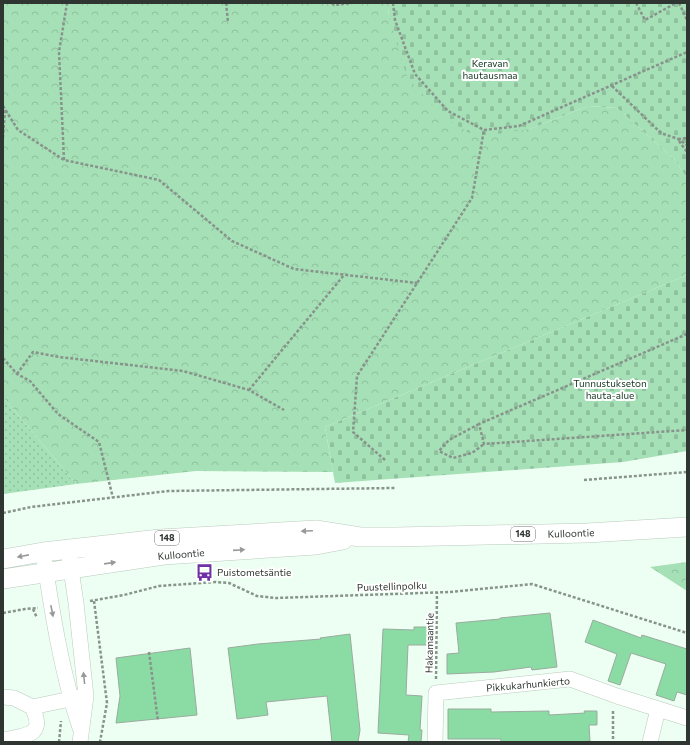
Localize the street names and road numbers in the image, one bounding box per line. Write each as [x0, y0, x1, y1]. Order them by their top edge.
street label: Kulloontie [547, 526, 595, 540]
road number: 148 [511, 527, 535, 541]
road number: 148 [155, 531, 179, 545]
street label: Kulloontie [157, 546, 205, 562]
street label: Puustellinpolku [357, 579, 427, 593]
street label: Hakamaantie [422, 613, 436, 673]
street label: Pikkukarhunkierto [486, 674, 570, 694]

